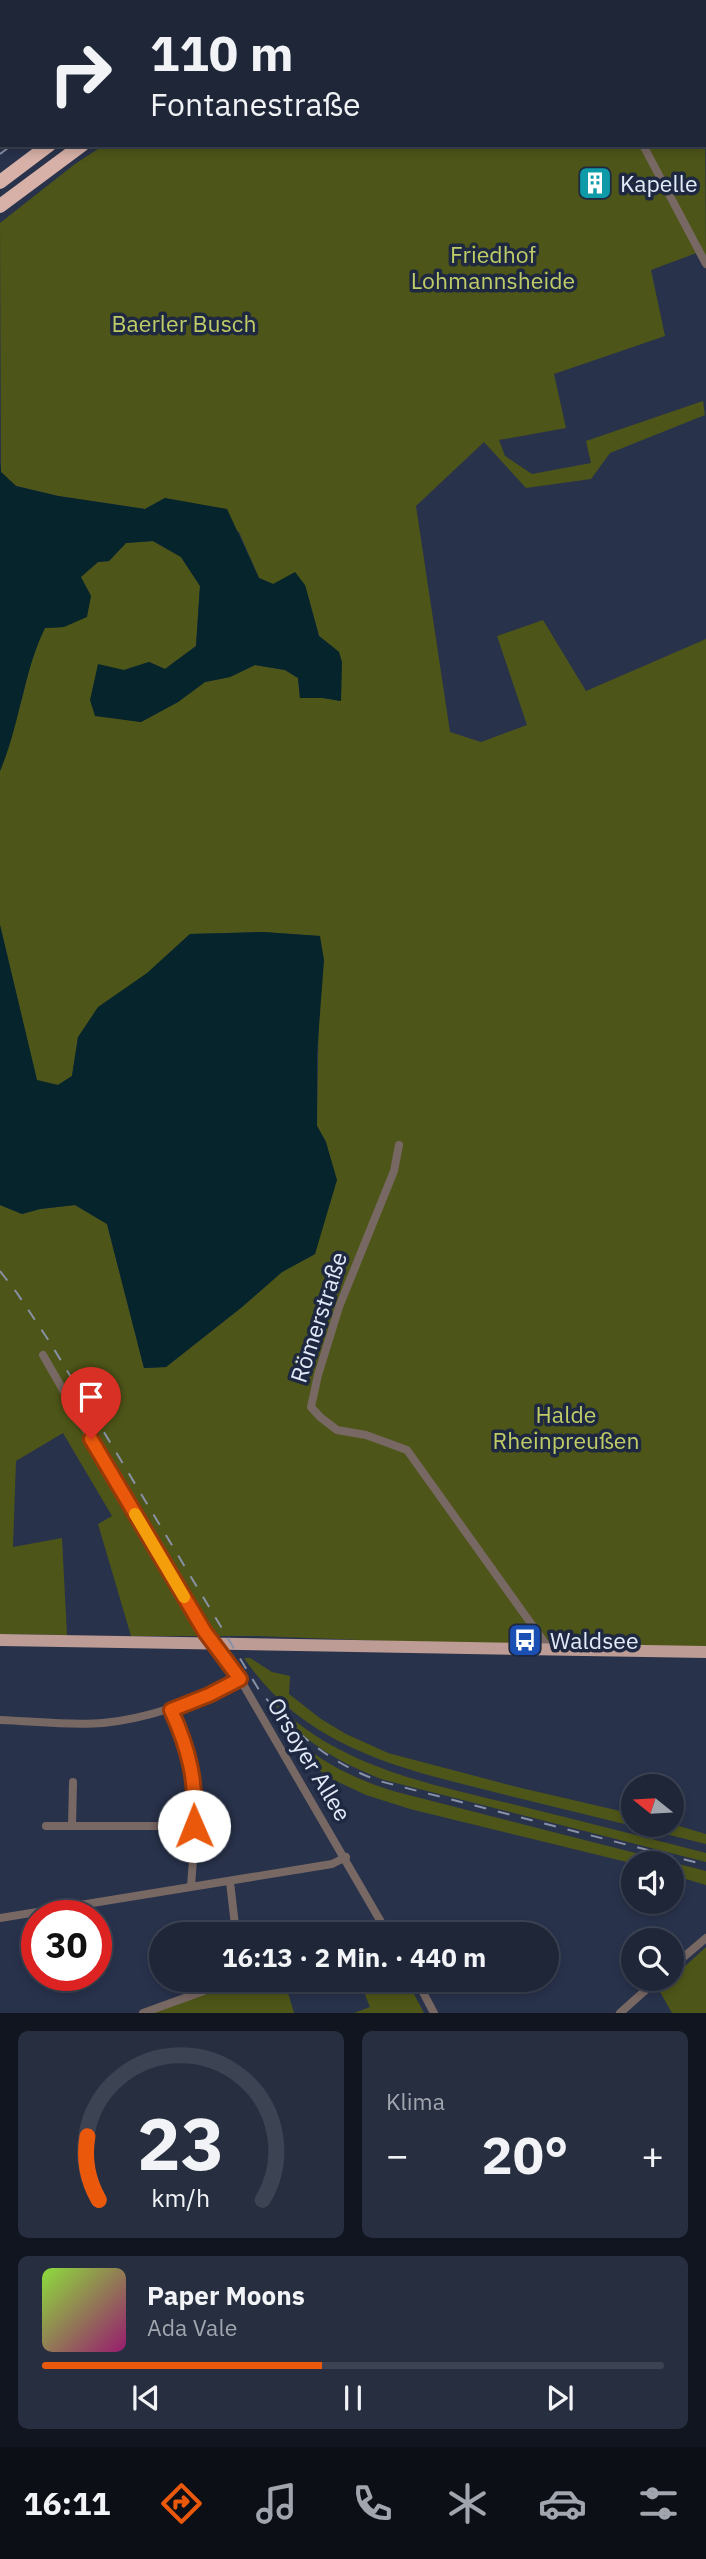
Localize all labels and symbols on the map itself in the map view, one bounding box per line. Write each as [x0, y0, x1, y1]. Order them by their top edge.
building icon: Kapelle [576, 164, 614, 202]
place label: Kapelle [620, 168, 698, 198]
park label: Friedhof Lohmannsheide [411, 239, 575, 295]
park label: Baerler Busch [111, 308, 257, 338]
street label: Römerstraße [283, 1248, 353, 1386]
pin [61, 1367, 121, 1439]
park label: Halde Rheinpreußen [493, 1399, 640, 1455]
bus stop icon: Waldsee [506, 1621, 544, 1659]
place label: Waldsee [550, 1625, 639, 1655]
street label: Orsoyer Allee [261, 1692, 359, 1826]
north arrow [621, 1774, 684, 1838]
position arrow [157, 1789, 231, 1863]
speed limit sign: 30 [21, 1900, 112, 1991]

